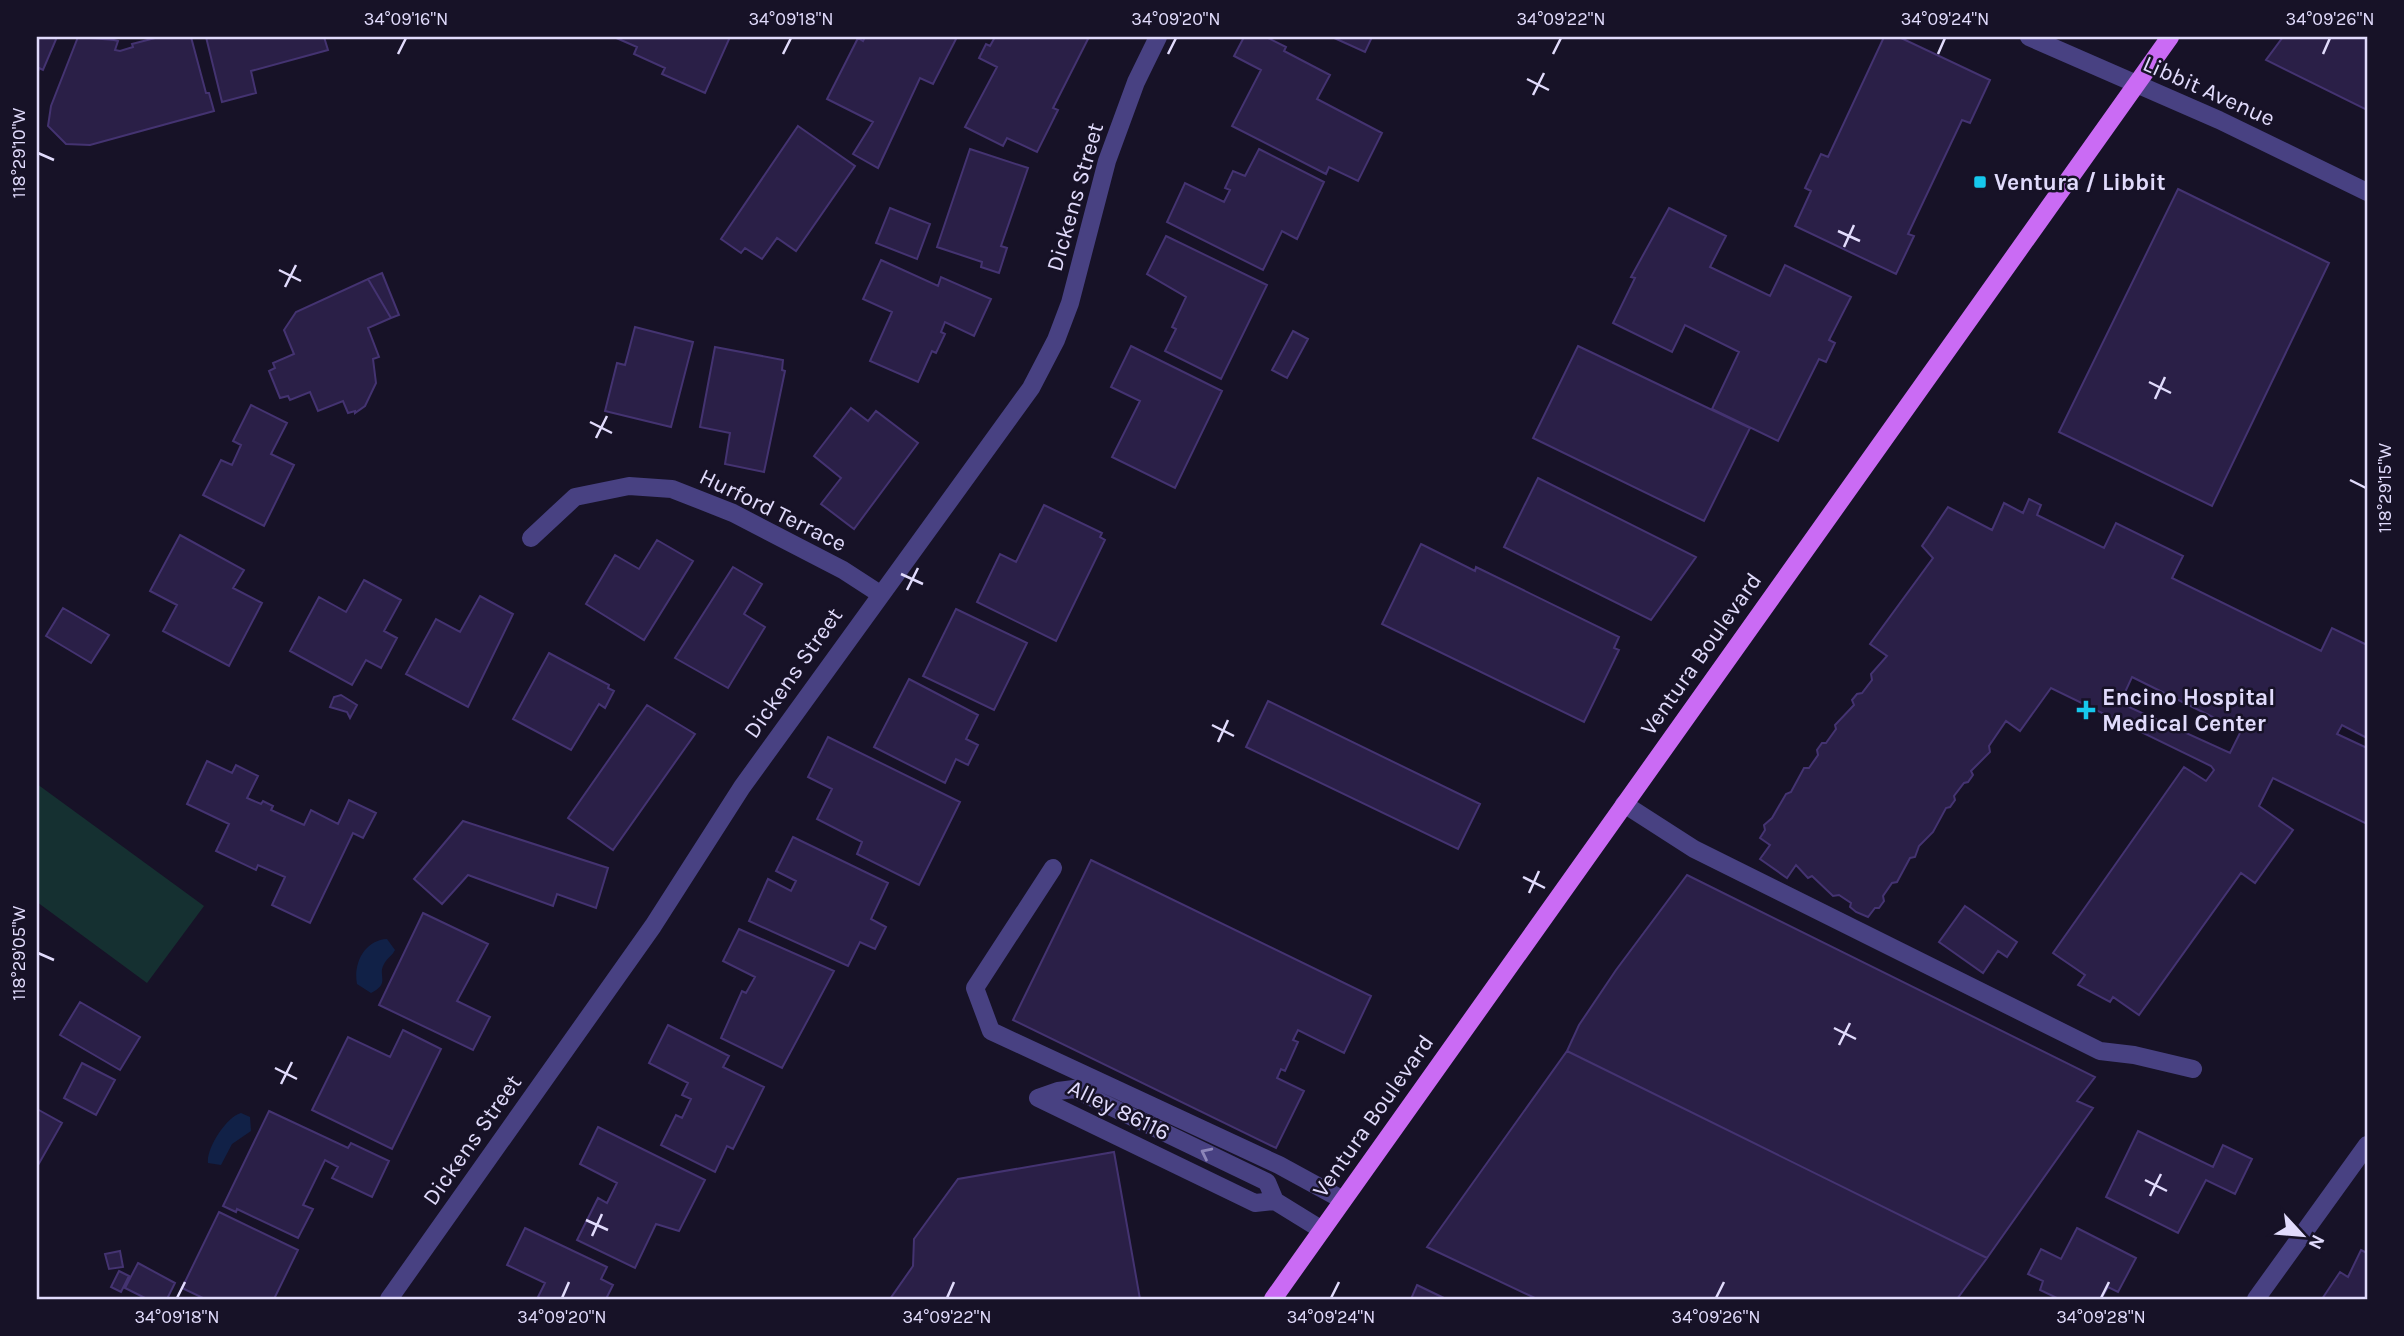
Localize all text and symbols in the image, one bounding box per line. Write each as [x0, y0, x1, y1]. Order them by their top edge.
text: 34°09'16"N [364, 8, 448, 30]
text: 34°09'18"N [748, 8, 834, 30]
text: 34°09'20"N [1131, 8, 1221, 30]
text: 34°09'22"N [1516, 8, 1606, 30]
text: 34°09'24"N [1901, 8, 1989, 30]
text: 34°09'26"N [2286, 8, 2374, 30]
street label: Libbit Avenue [2139, 50, 2279, 132]
text: 118°29'10"W [8, 108, 30, 198]
street label: Dickens Street [1041, 119, 1109, 274]
place label: Ventura / Libbit [1994, 169, 2166, 196]
marker: Ventura / Libbit [1972, 174, 1988, 190]
text: 118°29'15"W [2374, 443, 2396, 533]
street label: Hurford Terrace [695, 463, 851, 557]
street label: Ventura Boulevard [1635, 568, 1767, 740]
street label: Dickens Street [738, 602, 848, 744]
place label: Encino Hospital Medical Center [2102, 684, 2275, 737]
marker: Encino Hospital Medical Center [2076, 700, 2096, 720]
text: 118°29'05"W [8, 906, 30, 1000]
street label: Ventura Boulevard [1307, 1030, 1439, 1202]
street label: Dickens Street [417, 1069, 527, 1211]
street label: Alley 86116 [1064, 1074, 1174, 1146]
one-way arrow [1201, 1147, 1213, 1161]
north arrow [2268, 1200, 2338, 1270]
text: N [2304, 1231, 2329, 1253]
text: 34°09'18"N [134, 1306, 220, 1328]
text: 34°09'20"N [517, 1306, 607, 1328]
text: 34°09'22"N [902, 1306, 992, 1328]
text: 34°09'24"N [1287, 1306, 1375, 1328]
text: 34°09'26"N [1672, 1306, 1760, 1328]
text: 34°09'28"N [2056, 1306, 2146, 1328]

